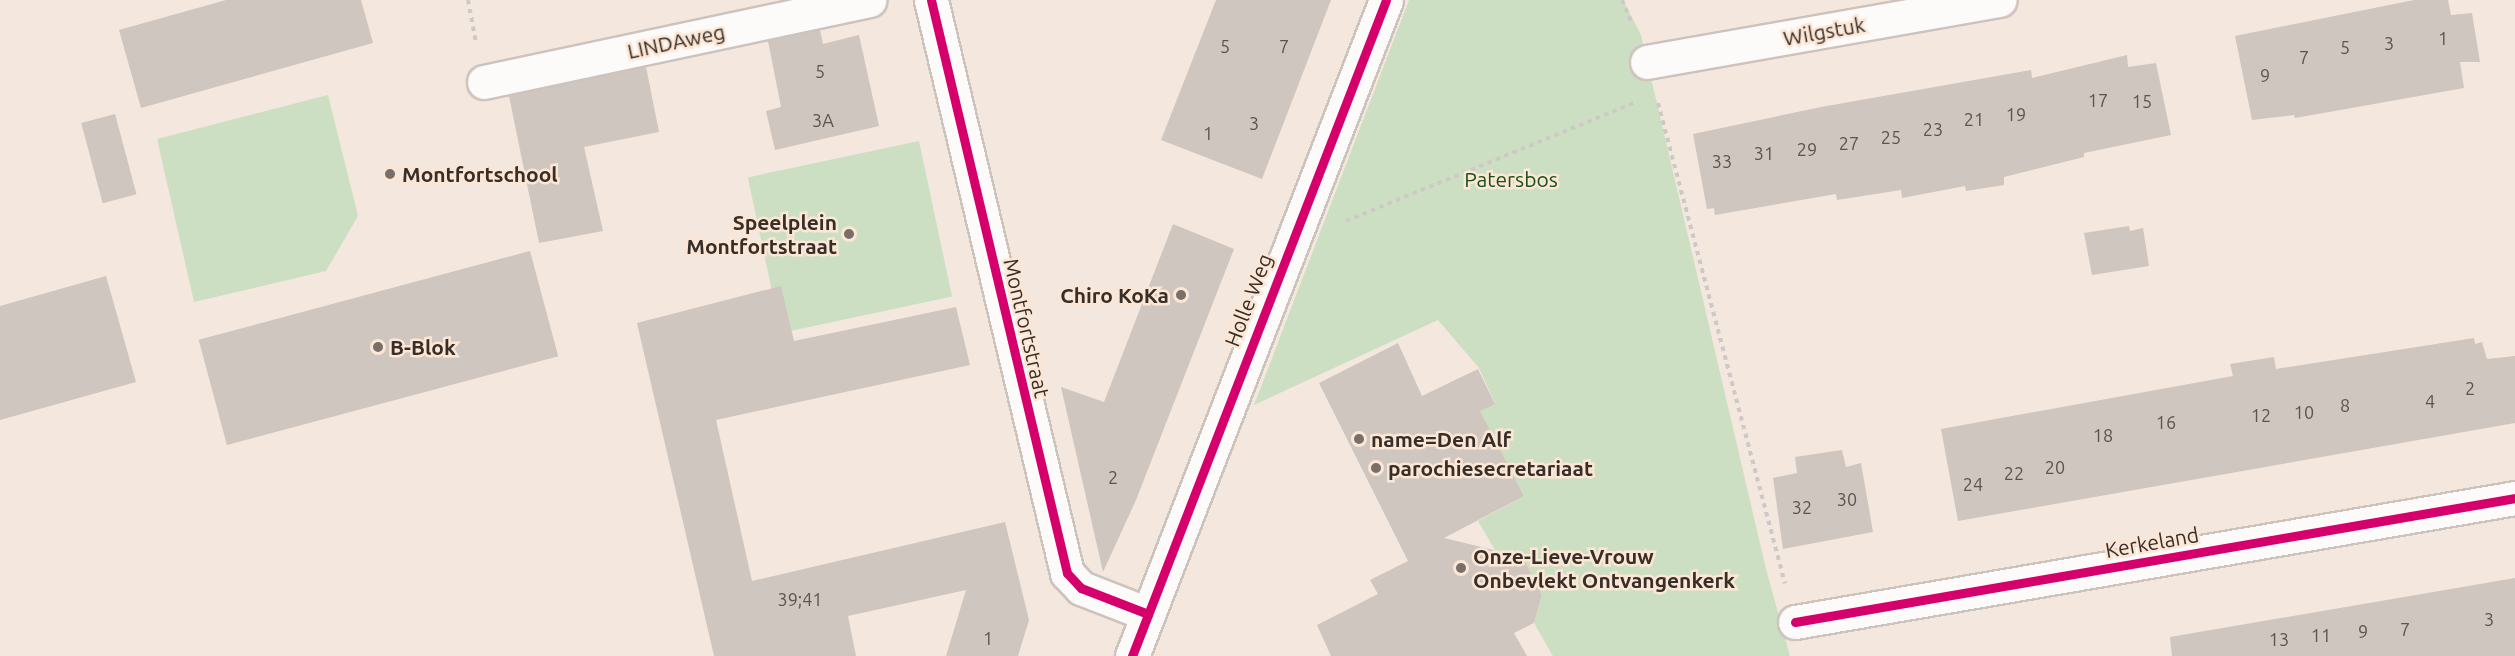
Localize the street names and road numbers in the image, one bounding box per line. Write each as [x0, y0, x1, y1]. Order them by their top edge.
street label: Wilgstuk [1781, 11, 1867, 51]
street label: LINDAweg [625, 18, 727, 64]
street label: Holle Weg [1219, 250, 1277, 350]
street label: Montfortstraat [999, 256, 1055, 400]
street label: Kerkeland [2103, 521, 2201, 563]

